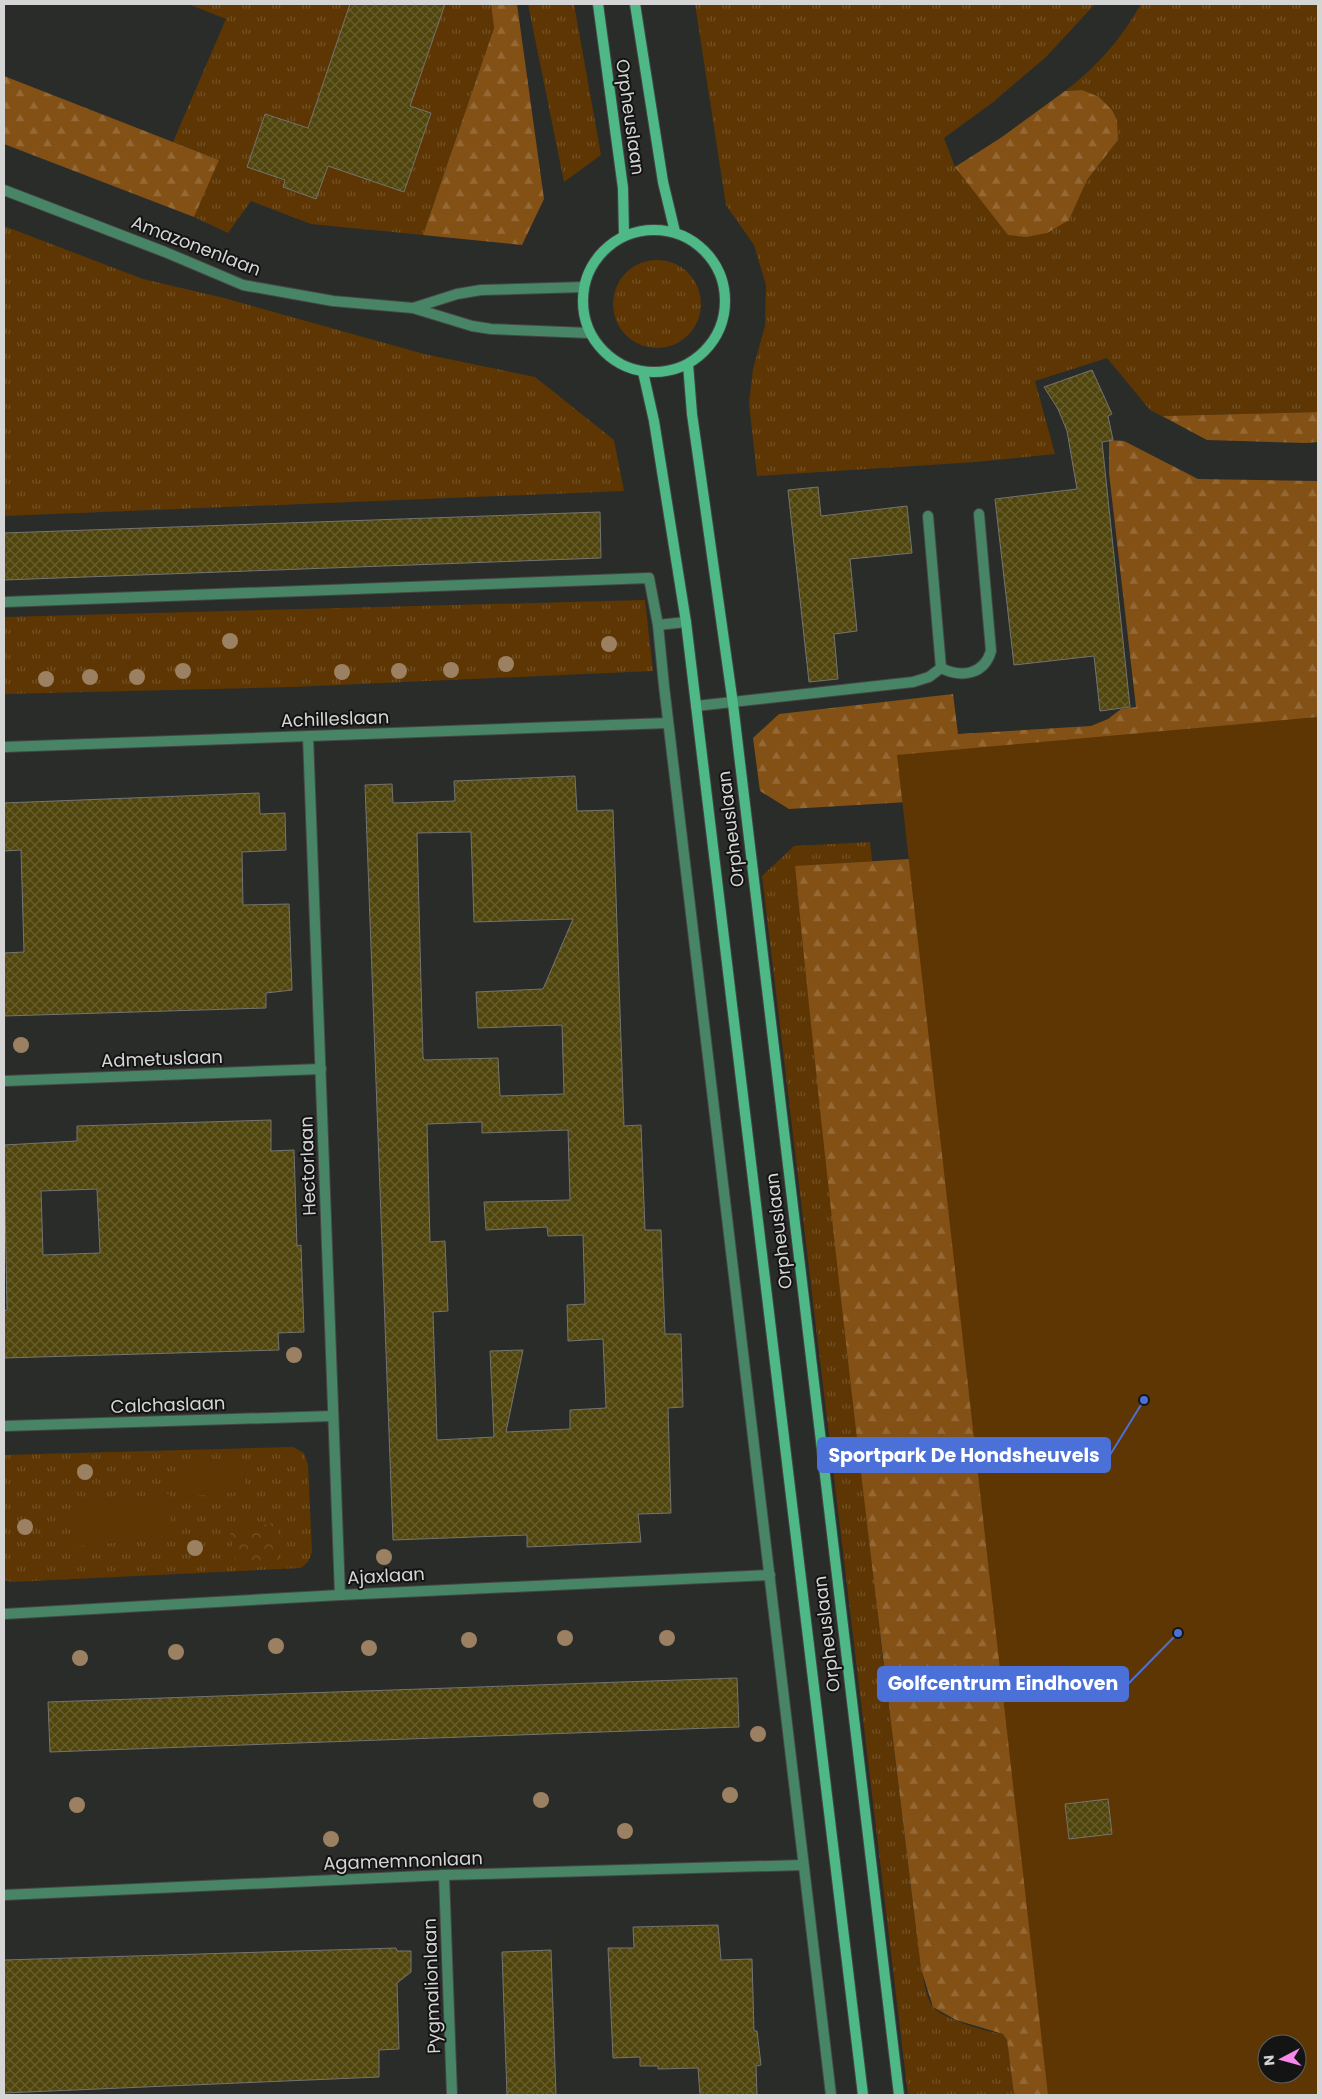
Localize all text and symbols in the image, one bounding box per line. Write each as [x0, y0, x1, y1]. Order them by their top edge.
street label: Orpheuslaan [610, 57, 651, 177]
street label: Amazonenlaan [128, 209, 265, 282]
street label: Achilleslaan [280, 704, 390, 733]
street label: Orpheuslaan [711, 770, 750, 889]
street label: Admetuslaan [101, 1044, 223, 1073]
street label: Hectorlaan [293, 1116, 322, 1216]
street label: Orpheuslaan [759, 1172, 798, 1291]
street label: Calchaslaan [110, 1390, 226, 1419]
callout: Sportpark De Hondsheuvels [818, 1438, 1110, 1472]
text: Sportpark De Hondsheuvels [828, 1442, 1100, 1469]
street label: Ajaxlaan [347, 1561, 425, 1590]
street label: Orpheuslaan [807, 1575, 846, 1694]
callout: Golfcentrum Eindhoven [878, 1667, 1128, 1701]
text: Golfcentrum Eindhoven [888, 1670, 1118, 1697]
street label: Agamemnonlaan [323, 1845, 483, 1876]
street label: Pygmalionlaan [417, 1918, 446, 2054]
north arrow [1257, 2034, 1307, 2084]
text: N [1259, 2054, 1280, 2067]

